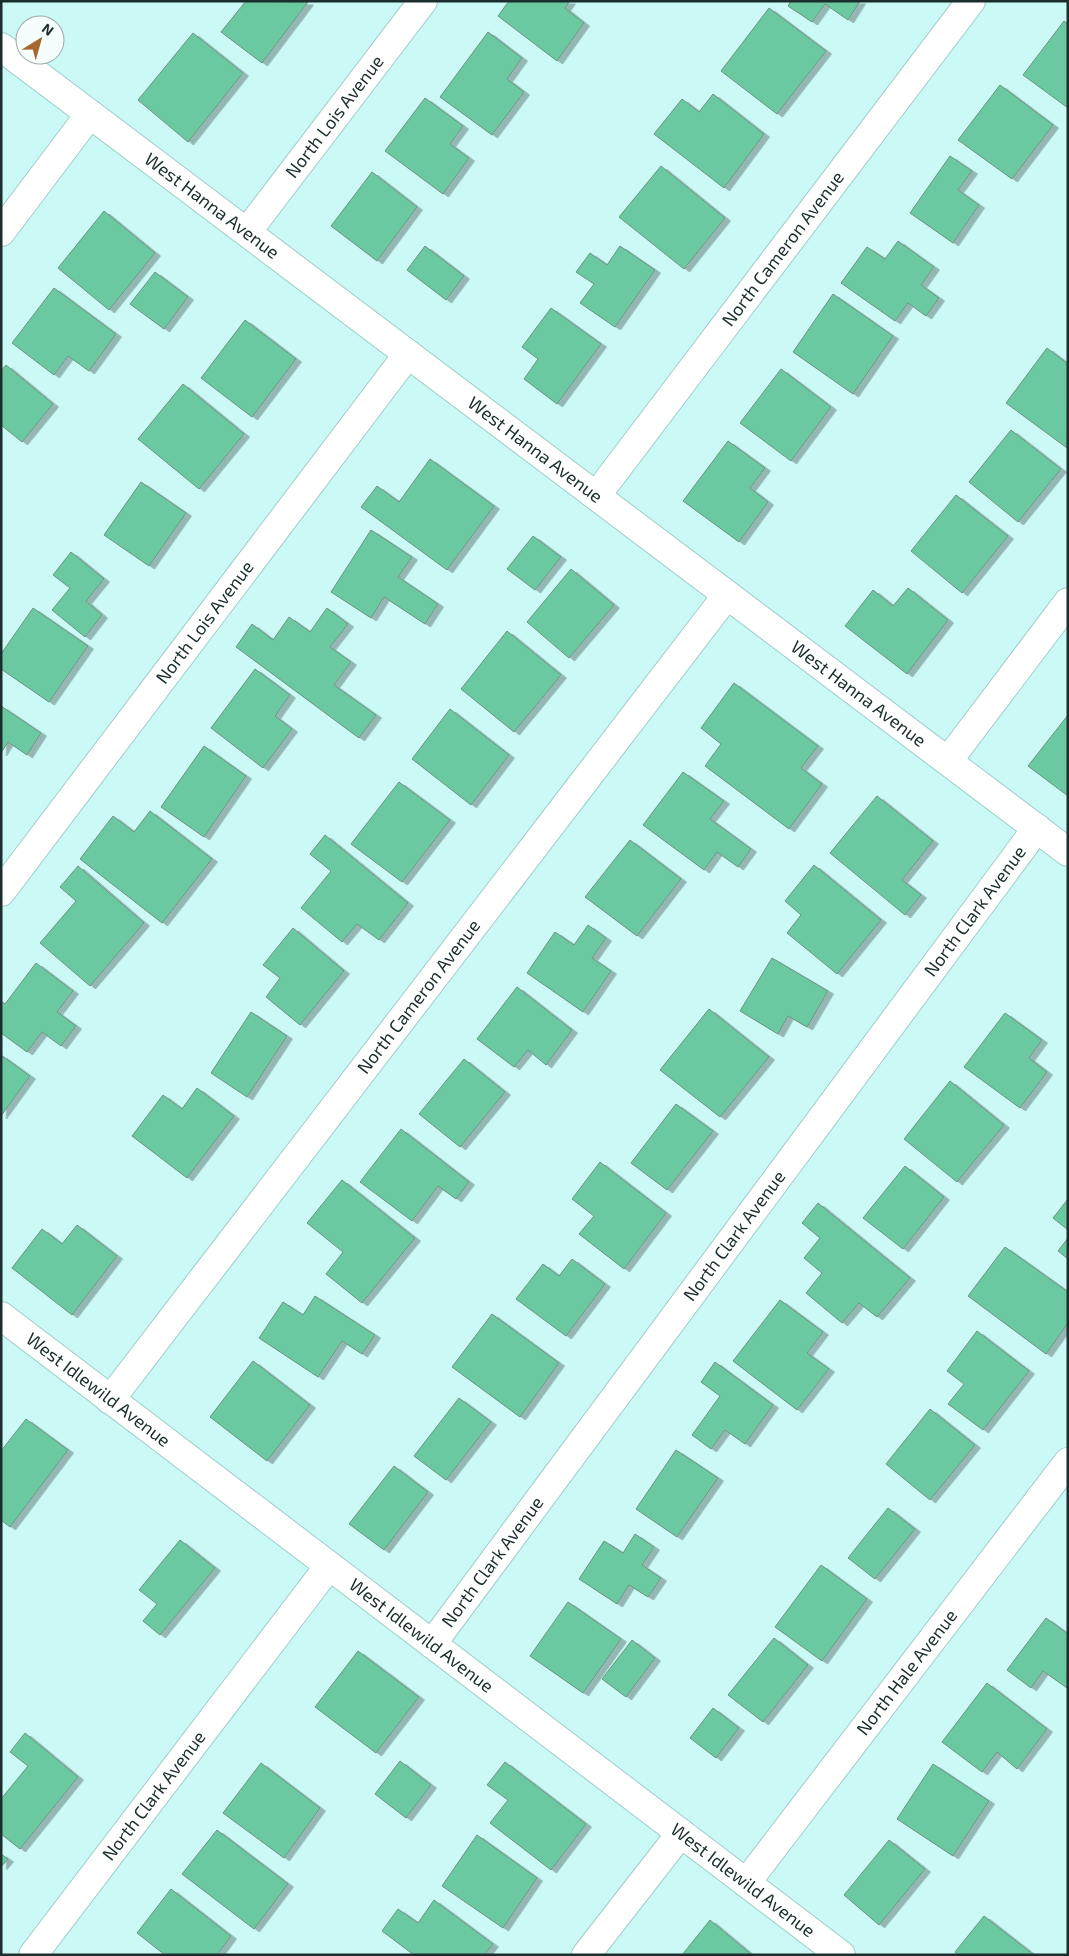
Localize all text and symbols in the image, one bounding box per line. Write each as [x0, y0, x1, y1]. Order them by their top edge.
north arrow [15, 15, 65, 65]
text: N [39, 19, 57, 39]
street label: North Lois Avenue [280, 50, 388, 182]
street label: West Hanna Avenue [141, 147, 284, 263]
street label: North Cameron Avenue [717, 166, 848, 330]
street label: West Hanna Avenue [464, 391, 607, 507]
street label: North Lois Avenue [151, 556, 258, 688]
street label: West Hanna Avenue [787, 635, 931, 751]
street label: North Clark Avenue [919, 841, 1030, 980]
street label: North Cameron Avenue [352, 915, 484, 1078]
street label: North Clark Avenue [678, 1166, 789, 1305]
street label: West Idlewild Avenue [22, 1327, 175, 1451]
street label: North Clark Avenue [436, 1492, 548, 1631]
street label: West Idlewild Avenue [345, 1573, 498, 1697]
street label: North Hale Avenue [851, 1605, 961, 1739]
street label: North Clark Avenue [97, 1726, 210, 1864]
street label: West Idlewild Avenue [667, 1818, 820, 1941]

